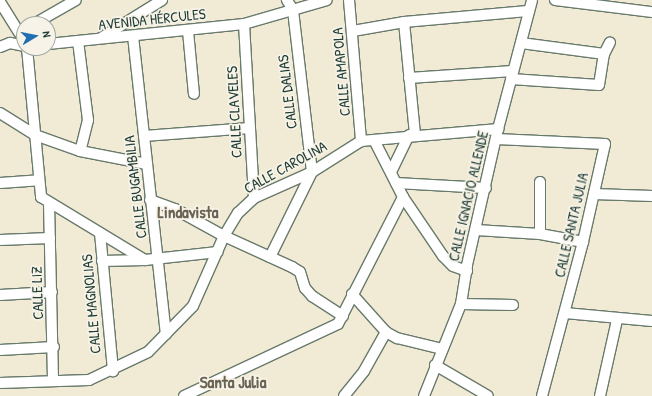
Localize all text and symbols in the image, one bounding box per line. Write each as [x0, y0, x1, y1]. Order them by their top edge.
street label: AVENIDA HÉRCULES [97, 4, 207, 34]
north arrow [16, 16, 56, 56]
street label: CALLE AMAPOLA [328, 27, 354, 117]
text: N [39, 30, 54, 38]
street label: CALLE DALIAS [274, 54, 300, 130]
street label: CALLE CLAVELES [223, 66, 245, 158]
street label: CALLE IGNACIO ALLENDE [444, 129, 492, 263]
street label: CALLE BUGAMBILIA [120, 134, 150, 240]
street label: CALLE CAROLINA [240, 137, 330, 197]
street label: CALLE SANTA JULIA [550, 171, 592, 279]
district label: Lindavista [158, 202, 218, 222]
street label: CALLE MAGNOLIAS [78, 253, 104, 355]
street label: CALLE LIZ [27, 266, 47, 320]
district label: Santa Julia [200, 372, 266, 392]

